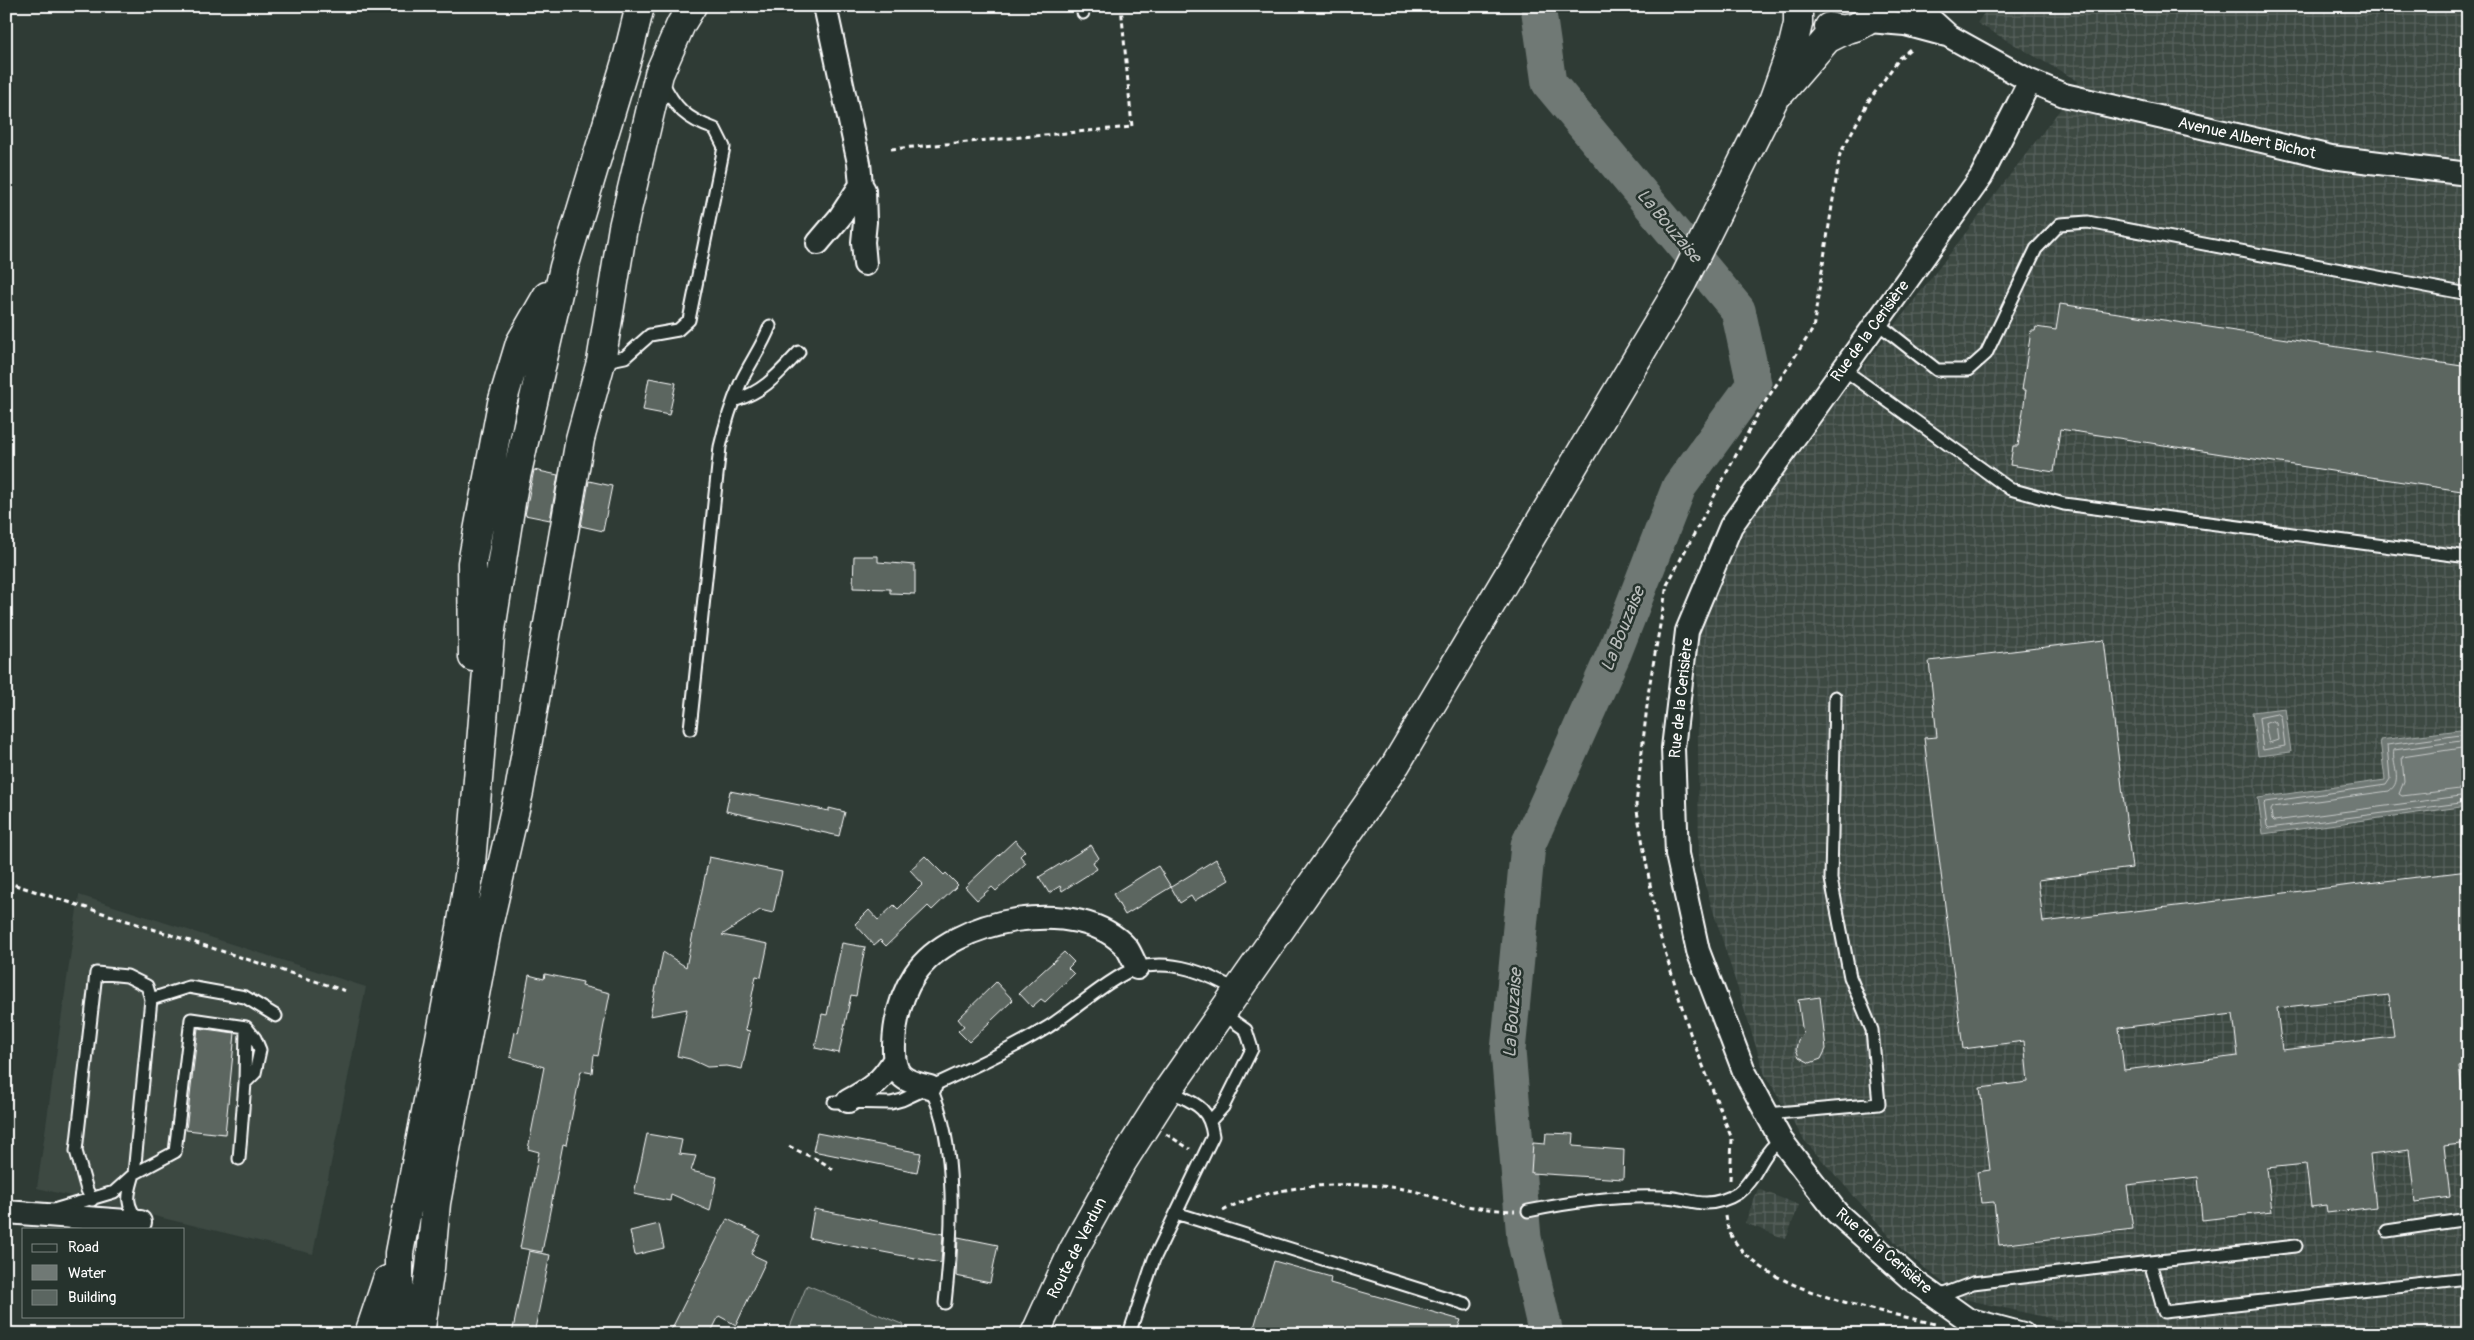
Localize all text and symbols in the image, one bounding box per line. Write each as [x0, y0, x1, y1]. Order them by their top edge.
street label: Avenue Albert Bichot [2176, 112, 2318, 164]
water label: La Bouzaise [1632, 184, 1708, 269]
street label: Rue de la Cerisière [1826, 276, 1914, 386]
water label: La Bouzaise [1596, 581, 1651, 675]
street label: Rue de la Cerisière [1665, 637, 1697, 759]
water label: La Bouzaise [1498, 966, 1528, 1058]
street label: Route de Verdun [1043, 1194, 1111, 1302]
street label: Rue de la Cerisière [1832, 1204, 1936, 1298]
legend [22, 1228, 185, 1318]
text: Road [68, 1238, 99, 1257]
text: Water [68, 1264, 107, 1283]
text: Building [68, 1288, 116, 1307]

